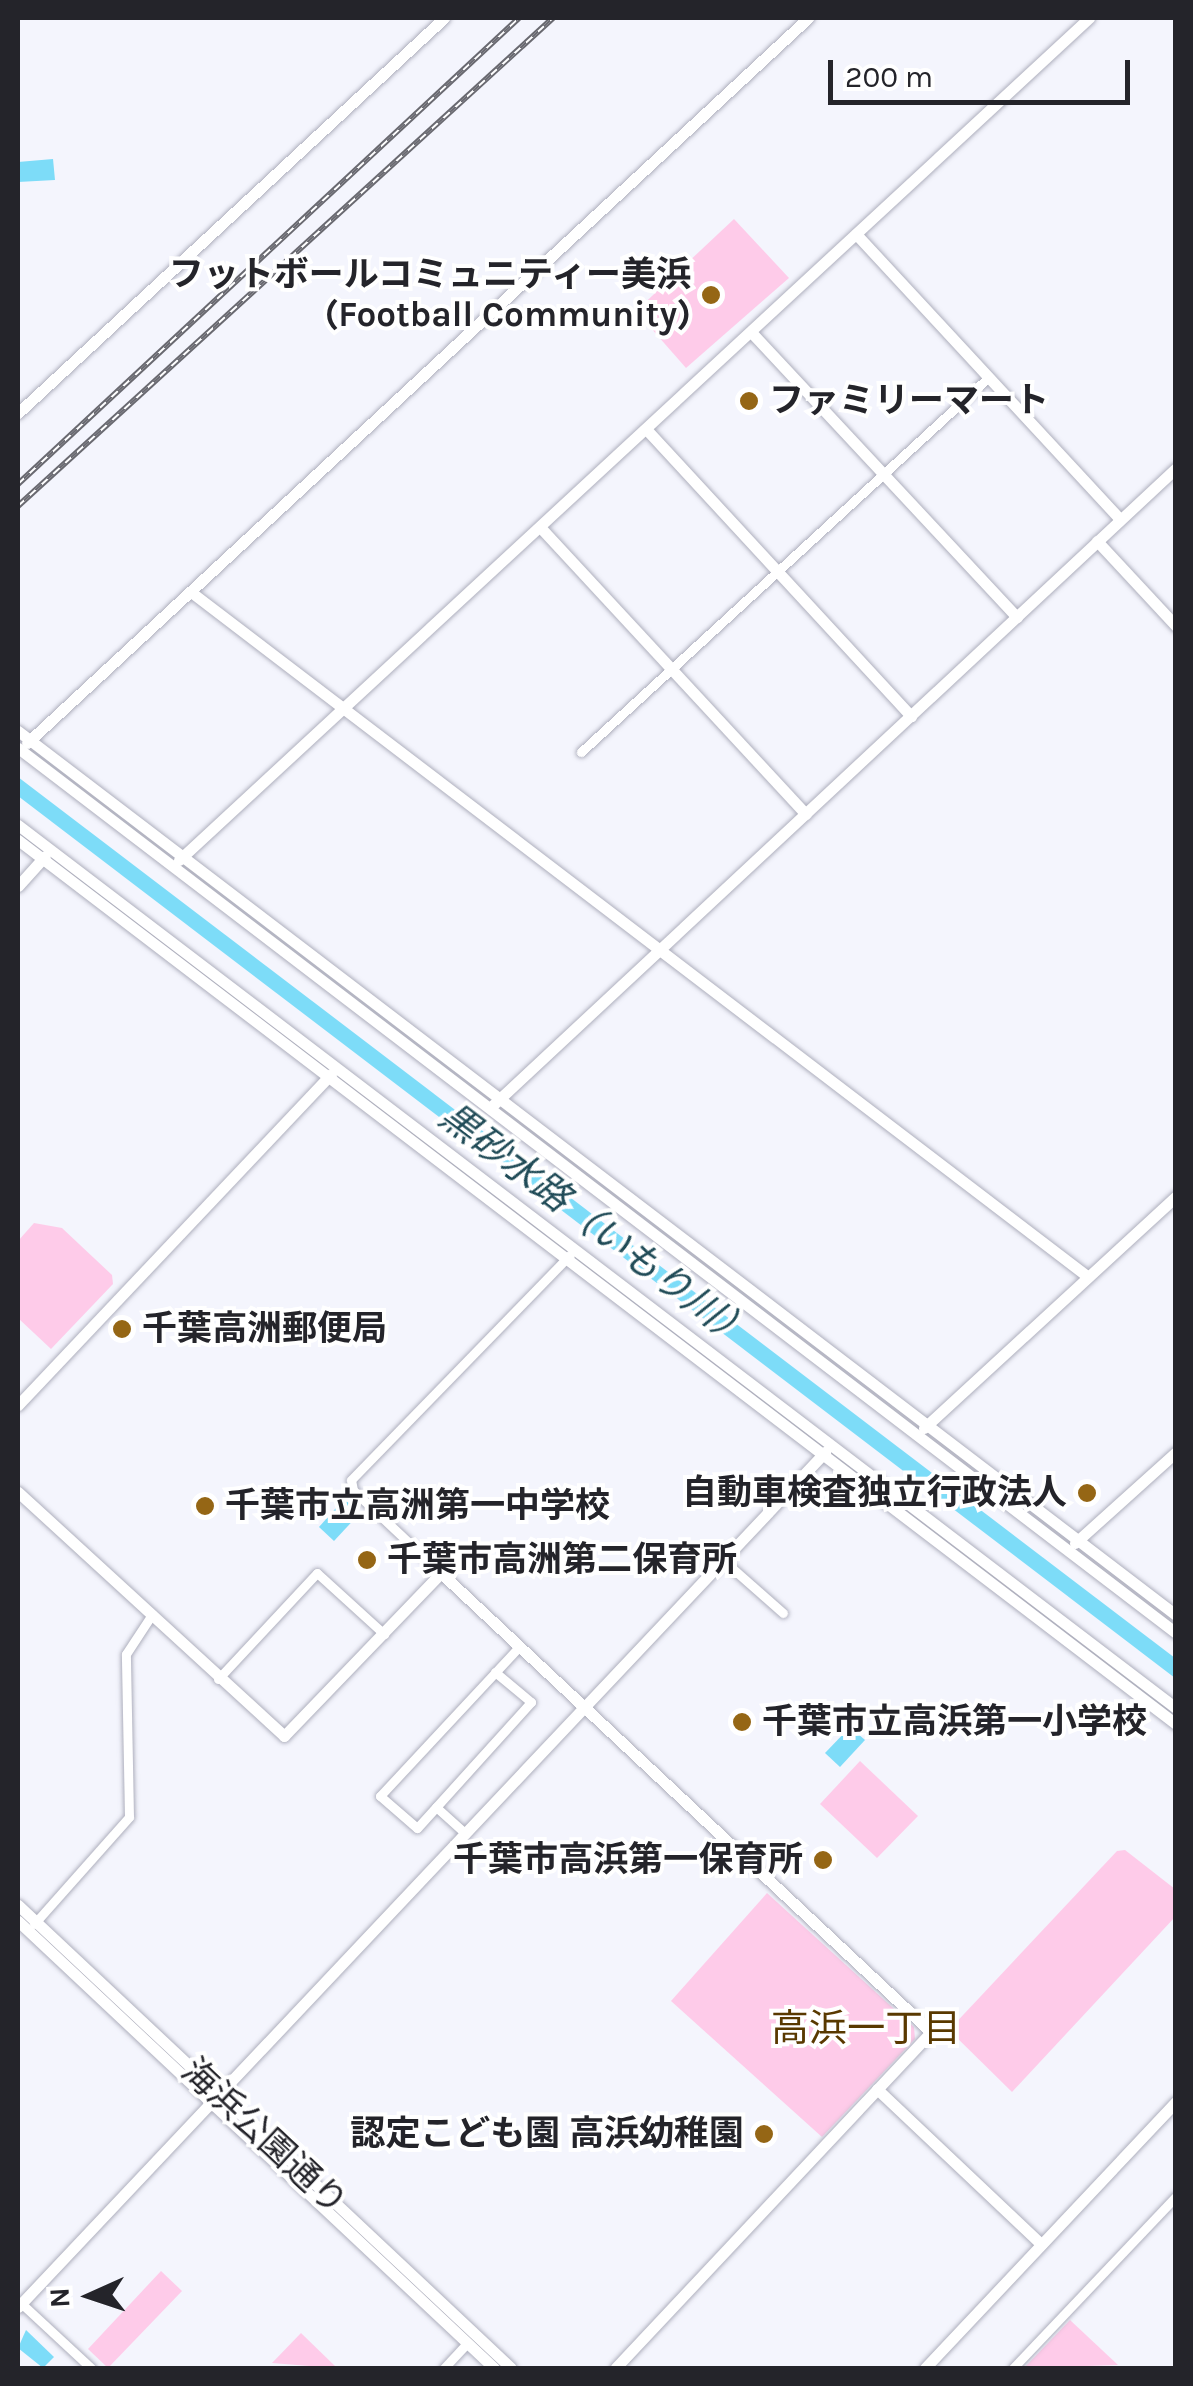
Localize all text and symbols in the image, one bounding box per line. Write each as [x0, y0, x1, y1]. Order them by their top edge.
scale bar [833, 40, 1136, 102]
text: 200 m [845, 59, 933, 95]
place label: フットボールコミュニティー美浜 (Football Community) [166, 254, 691, 336]
marker: フットボールコミュニティー美浜 (Football Community) [700, 284, 722, 306]
place label: ファミリーマート [769, 380, 1049, 422]
marker: ファミリーマート [738, 390, 760, 412]
water label: 黒砂水路（いもり川） [431, 1093, 761, 1359]
place label: 千葉高洲郵便局 [142, 1308, 387, 1350]
marker: 千葉高洲郵便局 [111, 1318, 133, 1340]
place label: 自動車検査独立行政法人 [682, 1472, 1067, 1514]
marker: 自動車検査独立行政法人 [1076, 1482, 1098, 1504]
place label: 千葉市立高洲第一中学校 [225, 1485, 610, 1527]
marker: 千葉市立高洲第一中学校 [194, 1495, 216, 1517]
place label: 千葉市高洲第二保育所 [387, 1539, 737, 1581]
marker: 千葉市高洲第二保育所 [356, 1549, 378, 1571]
place label: 千葉市立高浜第一小学校 [762, 1701, 1147, 1743]
marker: 千葉市立高浜第一小学校 [731, 1711, 753, 1733]
place label: 千葉市高浜第一保育所 [453, 1839, 803, 1881]
marker: 千葉市高浜第一保育所 [812, 1849, 834, 1871]
district label: 高浜一丁目 [771, 2006, 961, 2052]
street label: 海浜公園通り [173, 2050, 355, 2224]
place label: 認定こども園 高浜幼稚園 [350, 2113, 744, 2155]
marker: 認定こども園 高浜幼稚園 [753, 2123, 775, 2145]
north arrow [40, 2246, 140, 2346]
text: N [43, 2287, 77, 2308]

